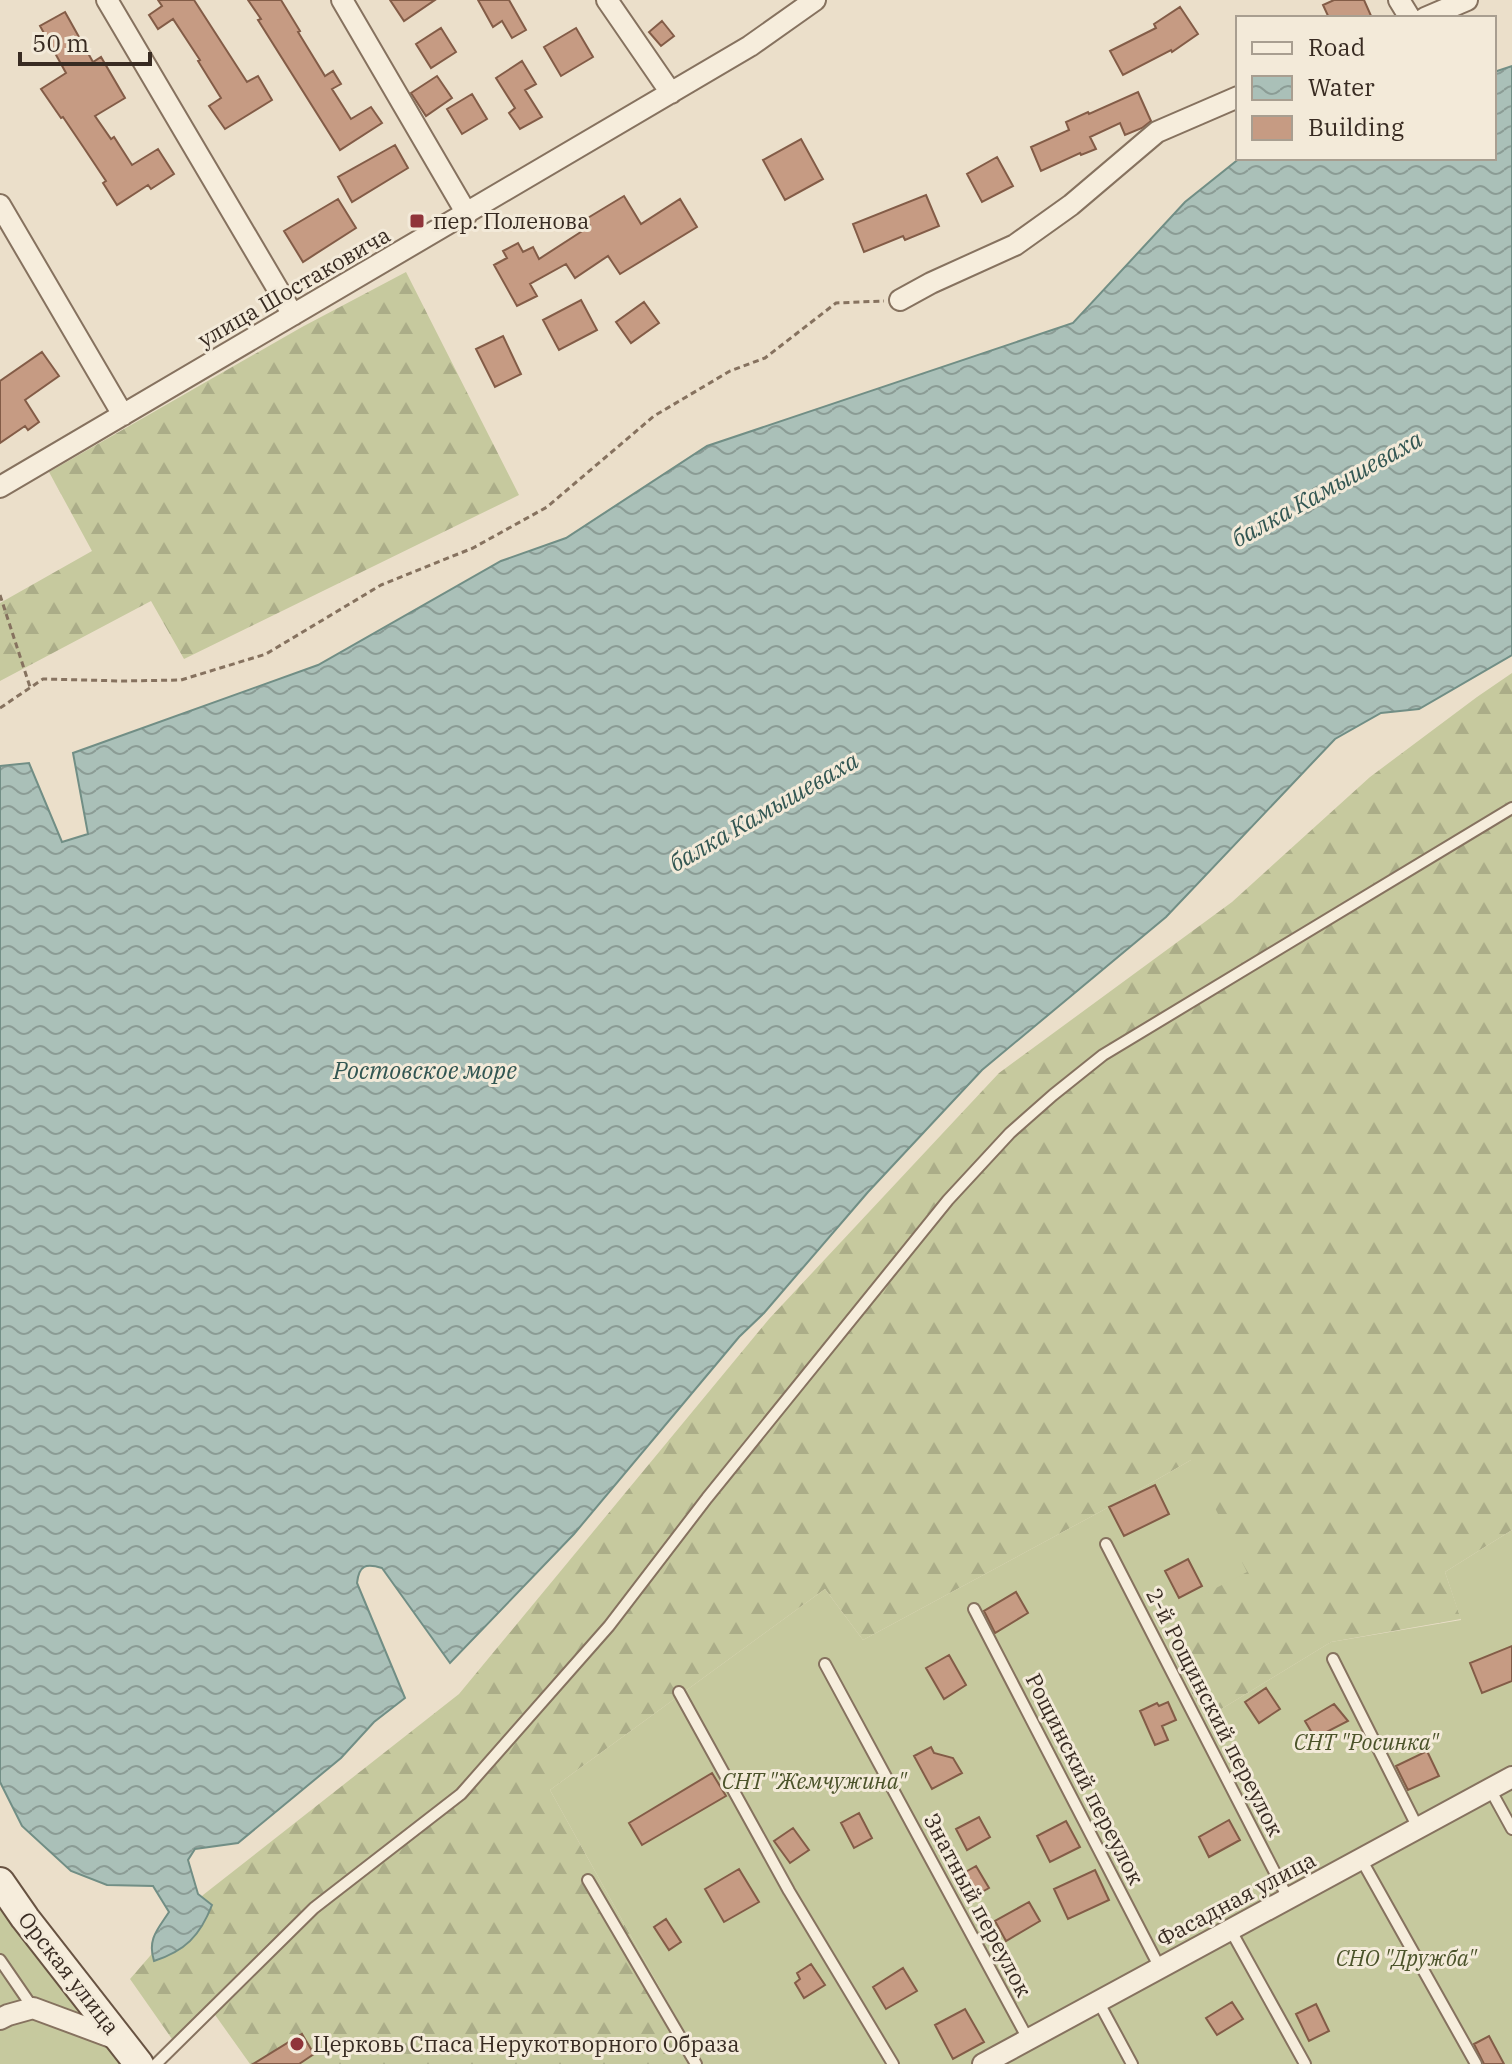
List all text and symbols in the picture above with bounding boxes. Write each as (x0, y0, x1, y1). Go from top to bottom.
scale bar (20, 16, 150, 66)
legend (1236, 16, 1496, 160)
text: 50 m (32, 27, 89, 59)
text: Road (1308, 31, 1365, 63)
text: Water (1308, 71, 1375, 103)
text: Building (1308, 111, 1404, 143)
place label: пер. Поленова (433, 206, 589, 235)
marker: пер. Поленова (408, 212, 426, 230)
street label: улица Шостаковича (192, 220, 395, 354)
water label: балка Камышеваха (1225, 422, 1428, 554)
water label: балка Камышеваха (663, 744, 864, 878)
water label: Ростовское море (332, 1054, 517, 1086)
street label: 2-й Рощинский переулок (1140, 1583, 1291, 1841)
street label: Рощинский переулок (1020, 1668, 1151, 1890)
park label: СНТ "Росинка" (1294, 1727, 1440, 1756)
park label: СНТ "Жемчужина" (722, 1766, 908, 1795)
street label: Знатный переулок (918, 1808, 1039, 2002)
street label: Фасадная улица (1151, 1844, 1321, 1953)
street label: Орская улица (12, 1905, 127, 2040)
park label: СНО "Дружба" (1336, 1943, 1478, 1972)
place label: Церковь Спаса Нерукотворного Образа (313, 2029, 739, 2058)
marker: Церковь Спаса Нерукотворного Образа (288, 2035, 306, 2053)

